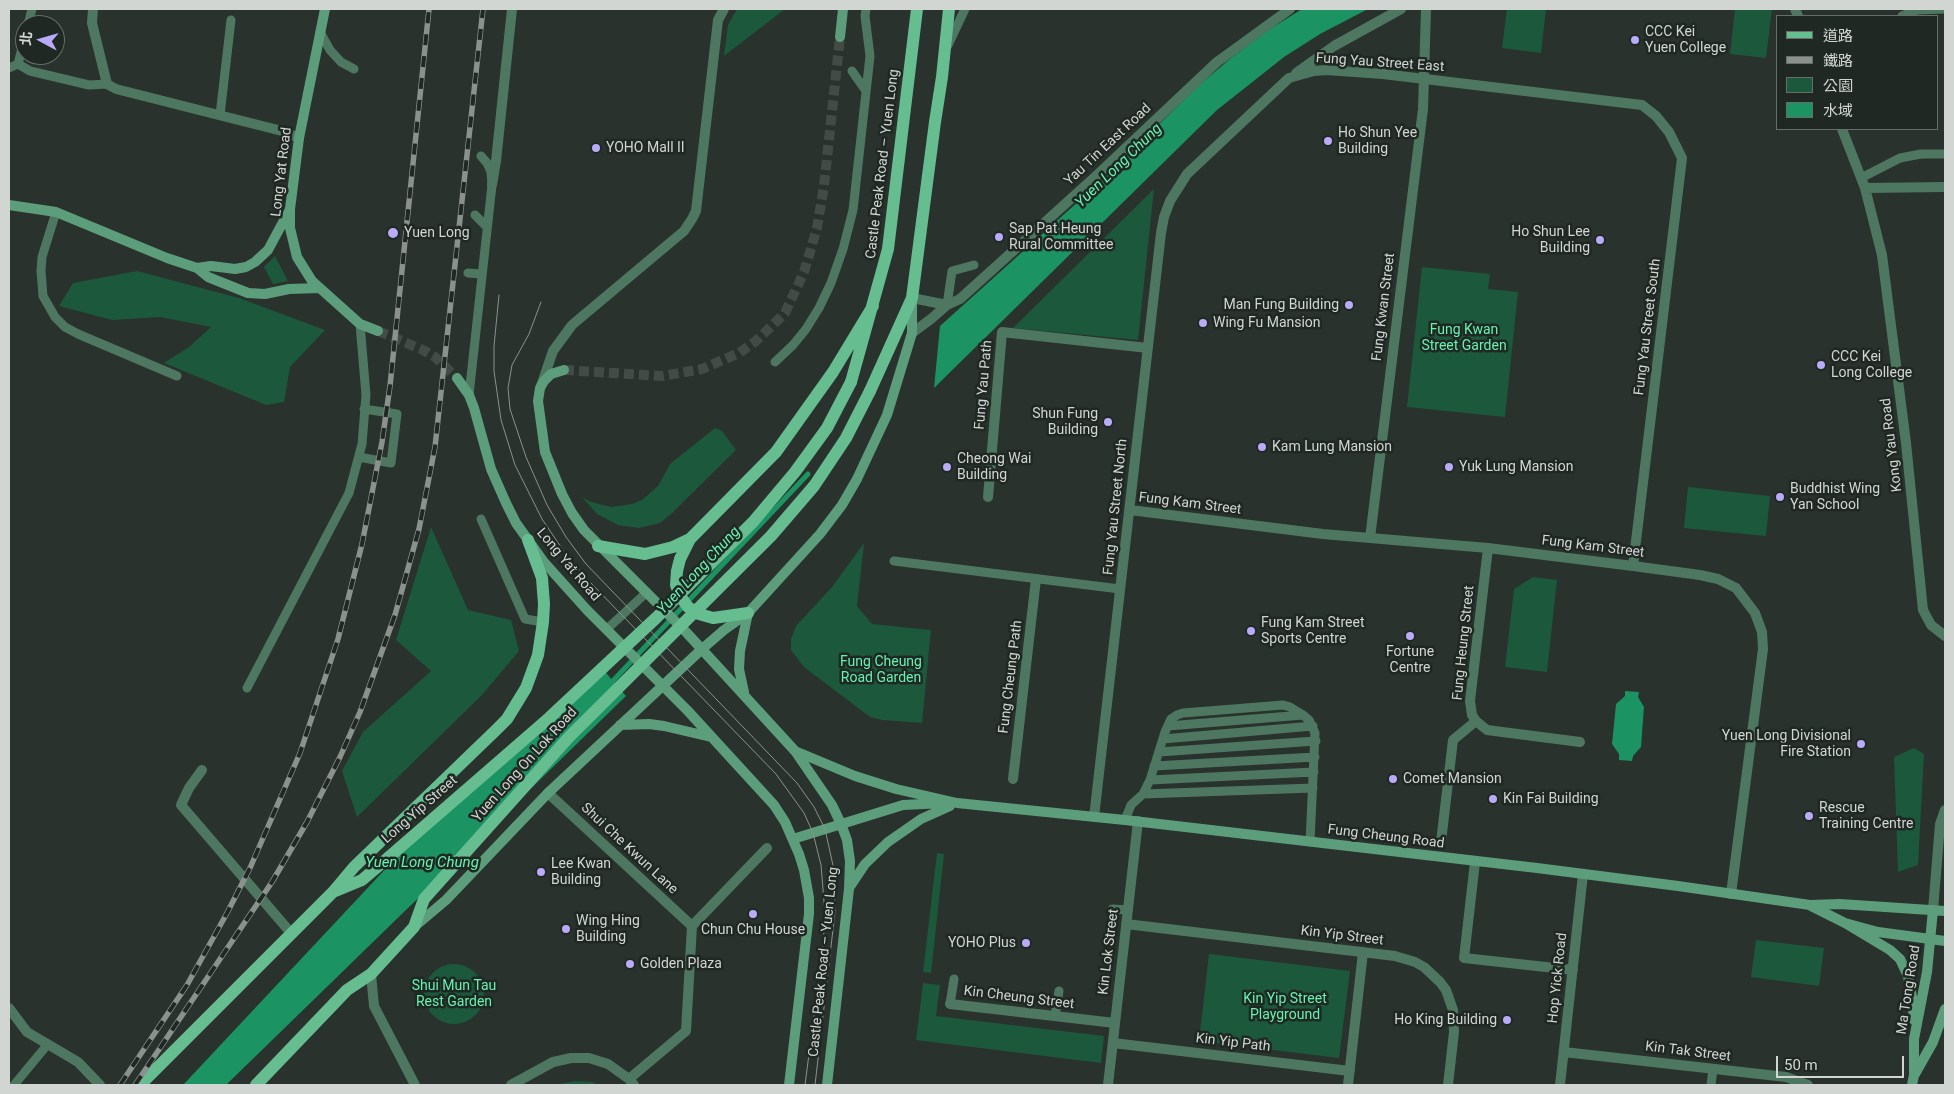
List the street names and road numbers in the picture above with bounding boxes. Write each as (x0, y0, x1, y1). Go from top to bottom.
street label: Fung Yau Street East (1315, 50, 1445, 76)
street label: Castle Peak Road – Yuen Long (863, 68, 903, 260)
street label: Yau Tin East Road (1061, 100, 1155, 190)
street label: Long Yat Road (268, 126, 296, 218)
street label: Fung Kwan Street (1369, 252, 1399, 362)
street label: Fung Yau Street South (1631, 258, 1665, 396)
street label: Fung Yau Path (972, 340, 996, 430)
street label: Kong Yau Road (1878, 397, 1906, 493)
street label: Fung Yau Street North (1100, 438, 1132, 576)
street label: Fung Kam Street (1138, 489, 1242, 519)
street label: Long Yat Road (533, 525, 603, 605)
street label: Fung Kam Street (1541, 532, 1645, 562)
street label: Fung Heung Street (1450, 585, 1478, 701)
street label: Fung Cheung Path (996, 619, 1026, 735)
street label: Yuen Long On Lok Road (469, 704, 581, 826)
street label: Long Yip Street (379, 773, 461, 847)
street label: Shui Che Kwun Lane (577, 800, 681, 898)
street label: Fung Cheung Road (1327, 822, 1445, 852)
street label: Castle Peak Road – Yuen Long (806, 866, 842, 1058)
street label: Kin Lok Street (1095, 908, 1123, 996)
street label: Kin Yip Street (1300, 923, 1384, 949)
street label: Hop Yick Road (1545, 932, 1571, 1024)
street label: Ma Tong Road (1894, 944, 1924, 1036)
street label: Kin Cheung Street (963, 983, 1075, 1013)
street label: Kin Yip Path (1195, 1030, 1271, 1056)
street label: Kin Tak Street (1644, 1038, 1732, 1066)

